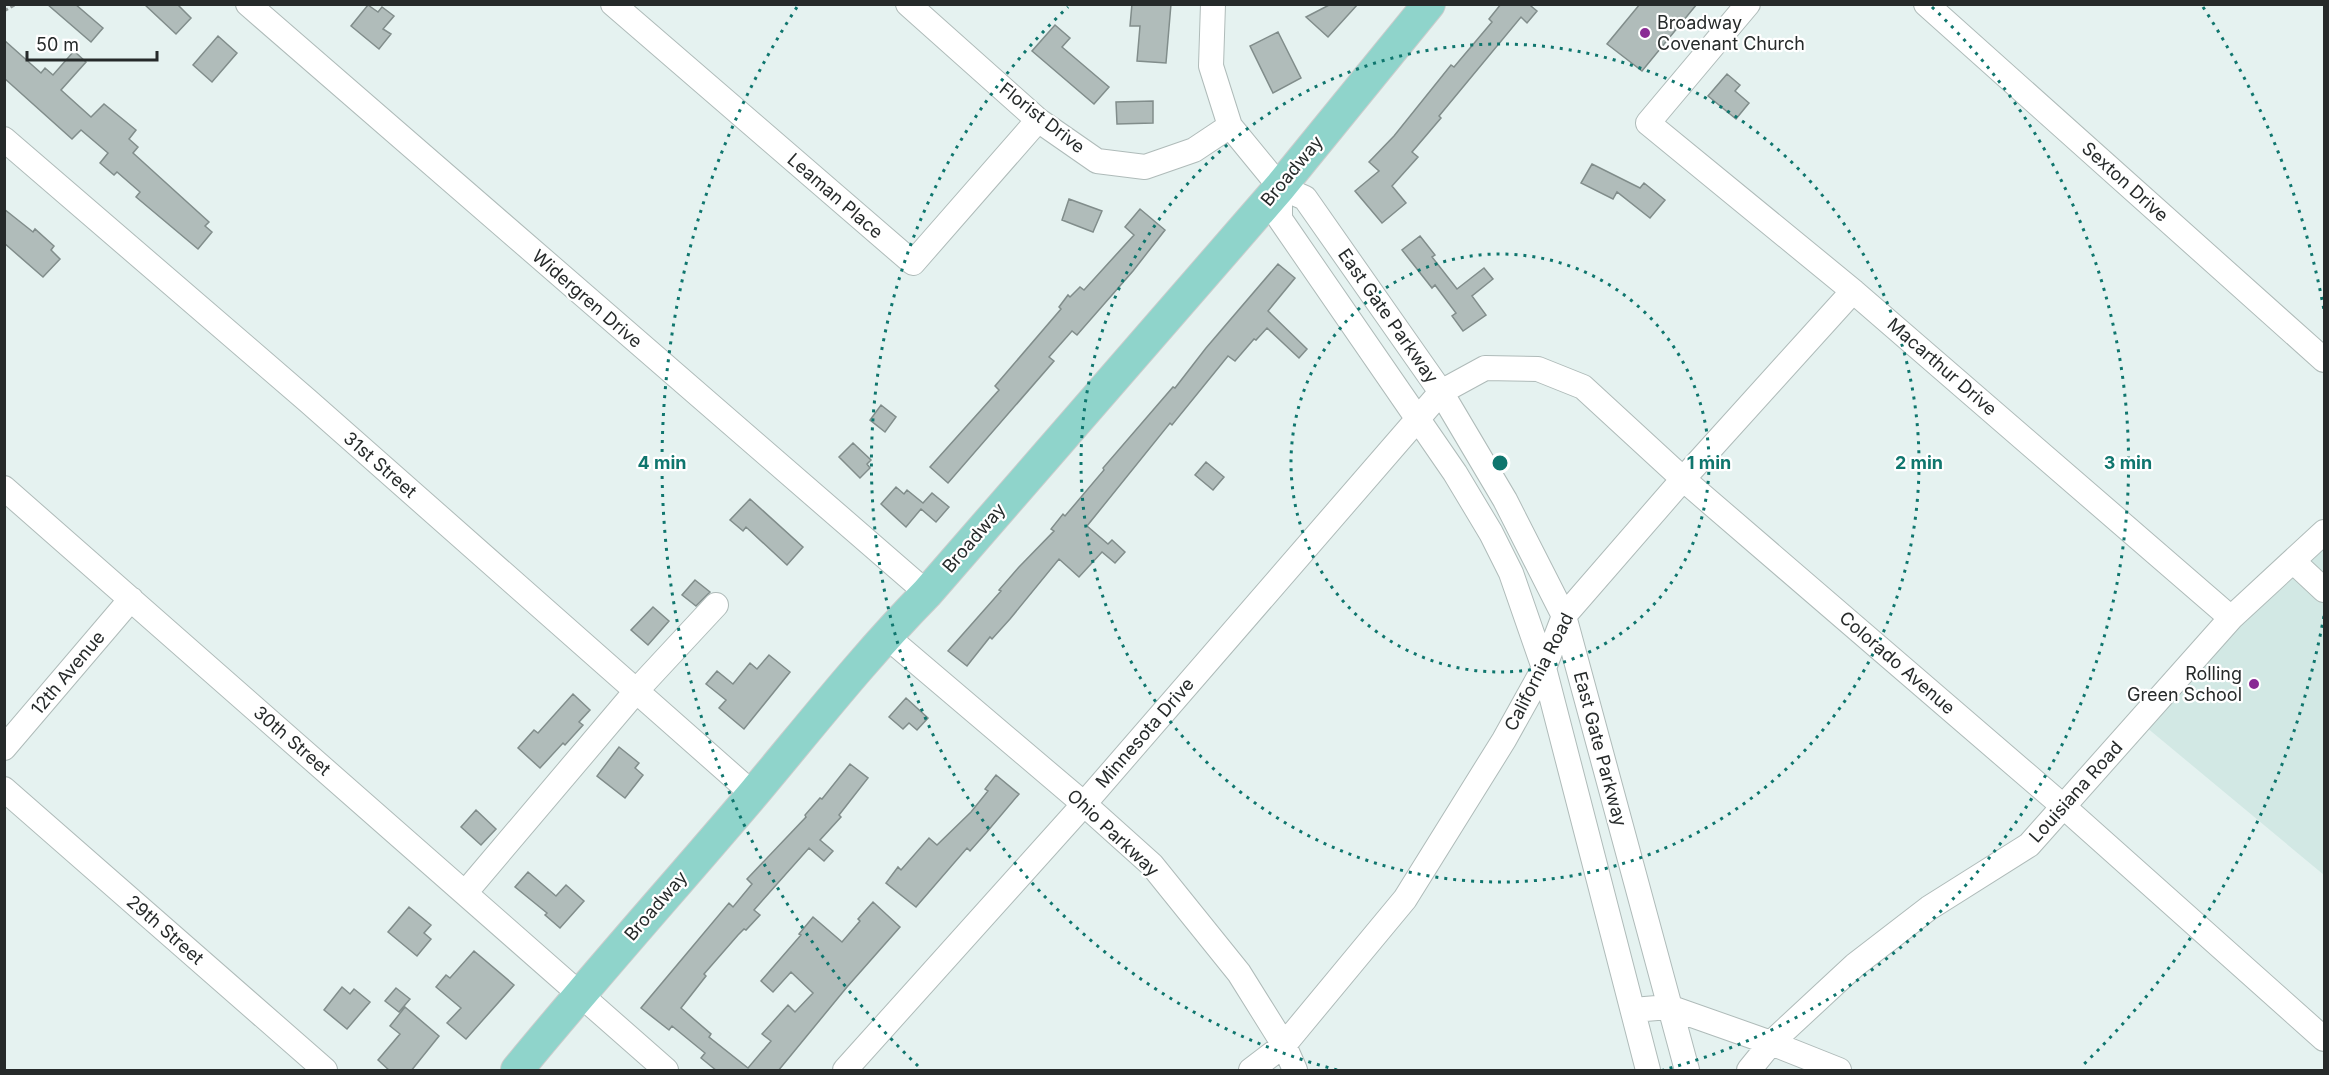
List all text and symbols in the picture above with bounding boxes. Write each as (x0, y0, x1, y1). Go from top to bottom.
place label: Broadway Covenant Church (1657, 12, 1805, 54)
scale bar (27, 24, 158, 62)
marker: Broadway Covenant Church (1638, 26, 1652, 40)
text: 50 m (36, 34, 79, 55)
street label: Florist Drive (996, 78, 1089, 157)
street label: Broadway (1256, 131, 1327, 210)
street label: Sexton Drive (2078, 137, 2173, 226)
street label: Leaman Place (783, 149, 887, 243)
street label: East Gate Parkway (1334, 244, 1443, 387)
street label: Widergren Drive (528, 245, 646, 352)
street label: Macarthur Drive (1883, 314, 2001, 420)
street label: 31st Street (340, 427, 421, 502)
text: 4 min (638, 452, 686, 473)
text: 1 min (1687, 452, 1731, 473)
text: 2 min (1895, 452, 1943, 473)
text: 3 min (2104, 452, 2152, 473)
centre of rings (1490, 453, 1510, 473)
street label: Broadway (938, 499, 1009, 577)
street label: Colorado Avenue (1835, 607, 1959, 718)
street label: California Road (1500, 609, 1577, 734)
street label: 12th Avenue (26, 626, 109, 719)
place label: Rolling Green School (2127, 663, 2242, 705)
street label: East Gate Parkway (1570, 669, 1631, 829)
street label: Minnesota Drive (1091, 674, 1198, 792)
marker: Rolling Green School (2247, 677, 2261, 691)
street label: 30th Street (250, 701, 335, 780)
street label: Louisiana Road (2025, 737, 2127, 847)
street label: Ohio Parkway (1063, 785, 1164, 881)
street label: Broadway (620, 867, 691, 945)
street label: 29th Street (123, 891, 208, 969)

